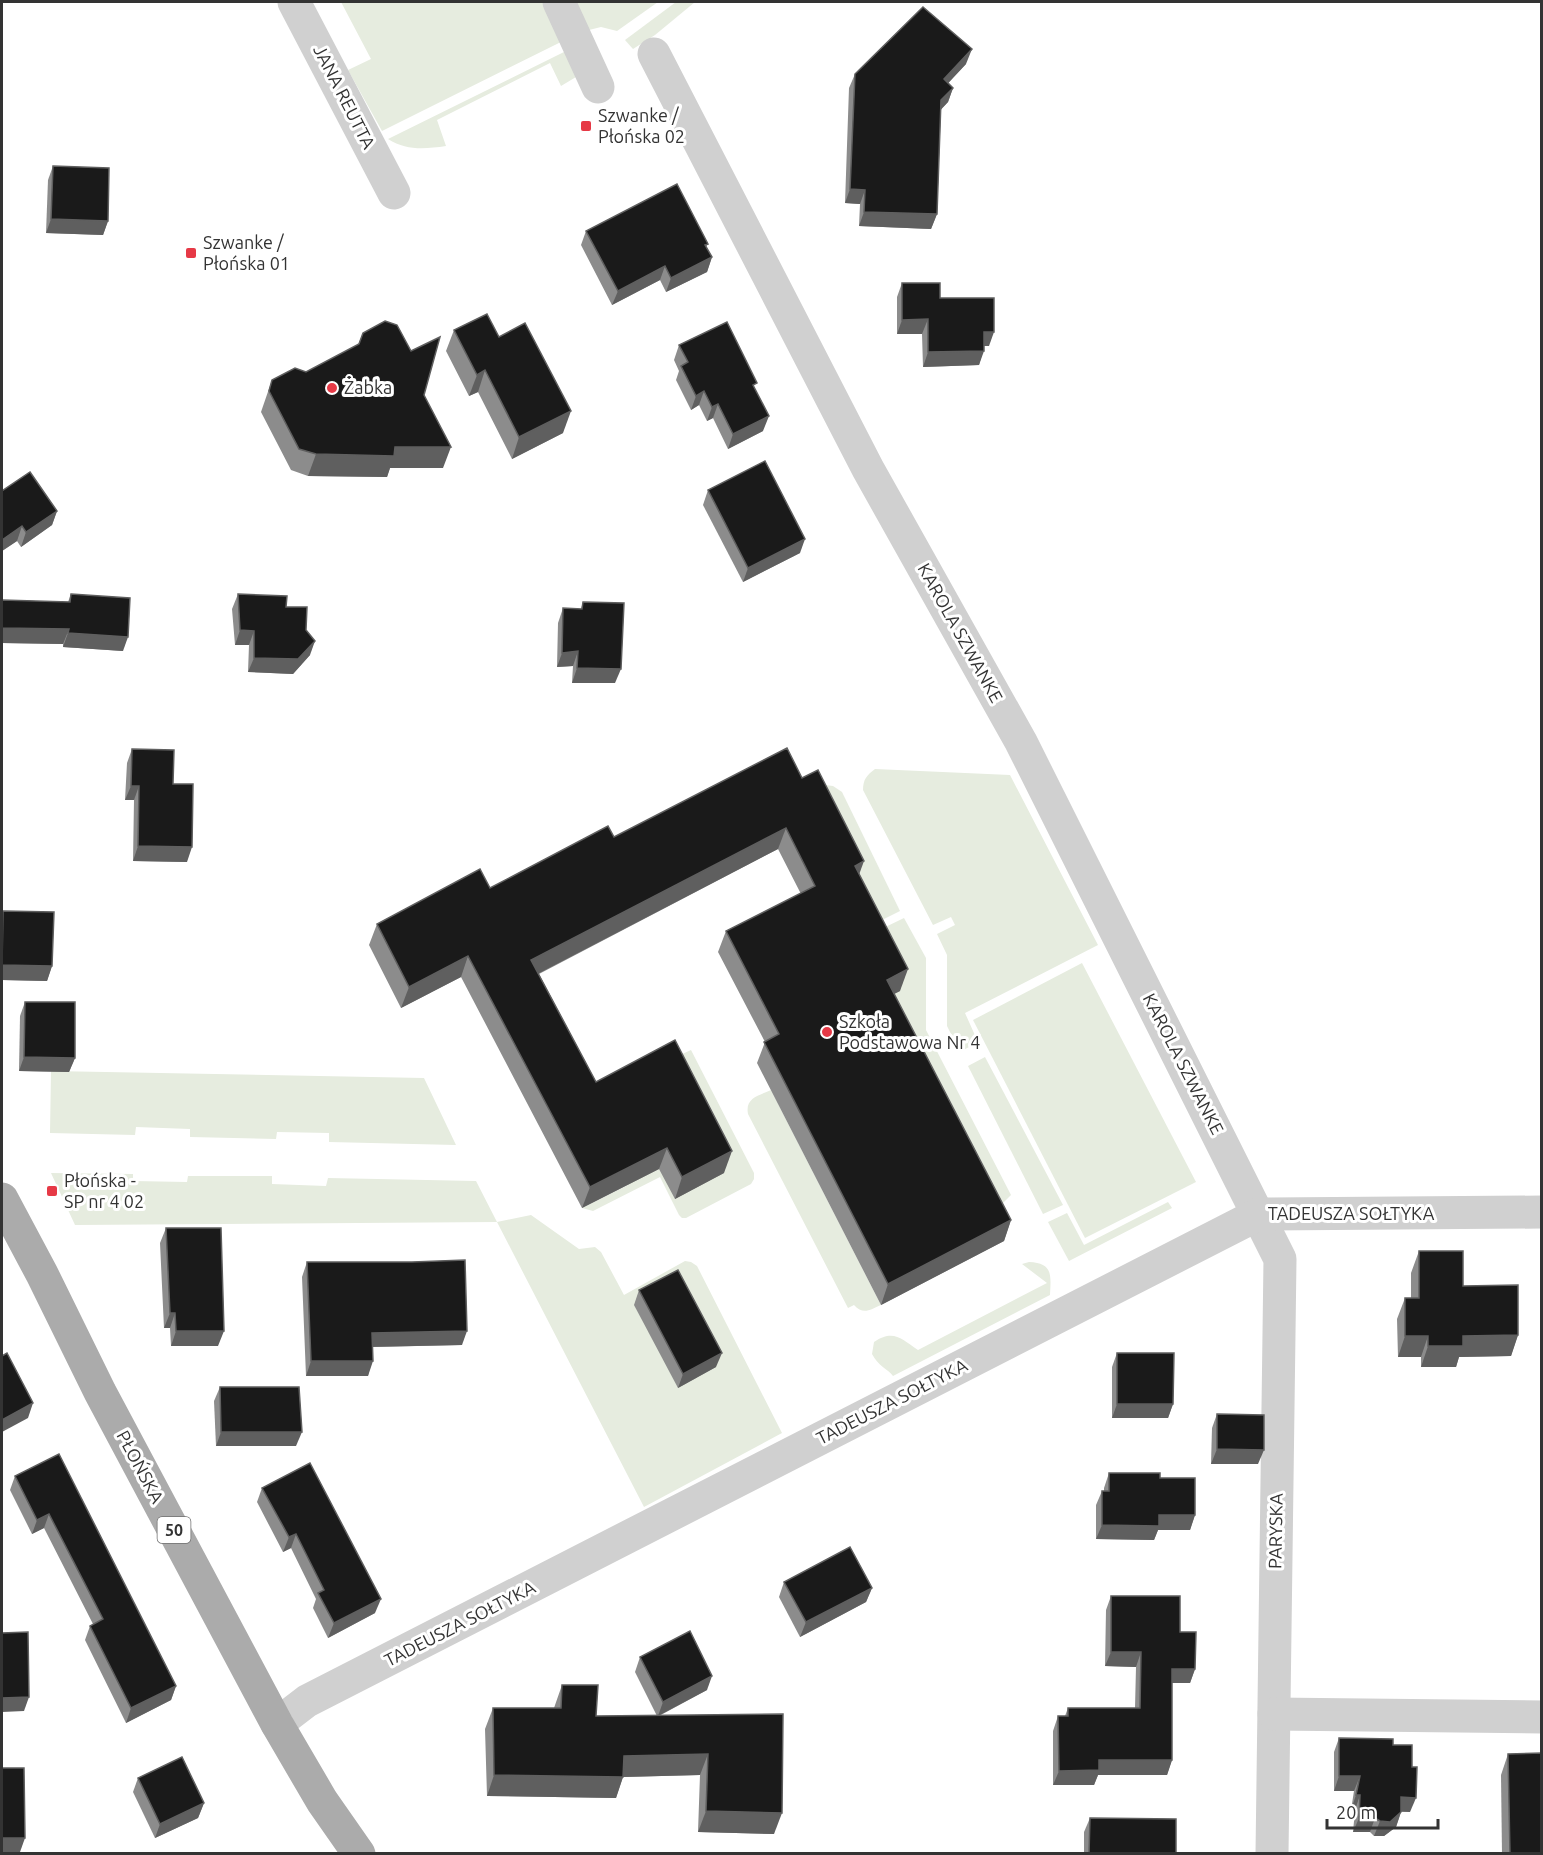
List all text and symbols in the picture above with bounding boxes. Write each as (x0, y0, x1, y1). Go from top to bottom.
street label: JANA REUTTA (310, 41, 380, 152)
place label: Szwanke / Płońska 02 (598, 105, 685, 146)
marker: Szwanke / Płońska 02 (579, 119, 593, 133)
place label: Szwanke / Płońska 01 (203, 232, 290, 273)
marker: Szwanke / Płońska 01 (184, 246, 198, 260)
place label: Żabka (344, 377, 392, 397)
marker: Żabka (325, 381, 339, 395)
street label: KAROLA SZWANKE (914, 560, 1007, 705)
street label: KAROLA SZWANKE (1140, 990, 1228, 1137)
place label: Szkoła Podstawowa Nr 4 (839, 1011, 980, 1052)
marker: Szkoła Podstawowa Nr 4 (820, 1025, 834, 1039)
place label: Płońska - SP nr 4 02 (64, 1170, 144, 1211)
marker: Płońska - SP nr 4 02 (45, 1184, 59, 1198)
street label: TADEUSZA SOŁTYKA (1268, 1203, 1435, 1223)
street label: TADEUSZA SOŁTYKA (813, 1354, 971, 1448)
street label: PŁOŃSKA (113, 1426, 169, 1506)
street label: PARYSKA (1264, 1493, 1286, 1569)
road number: 50 (158, 1517, 190, 1543)
street label: TADEUSZA SOŁTYKA (381, 1576, 539, 1670)
scale bar (1327, 1792, 1438, 1830)
text: 20 m (1336, 1802, 1376, 1822)

